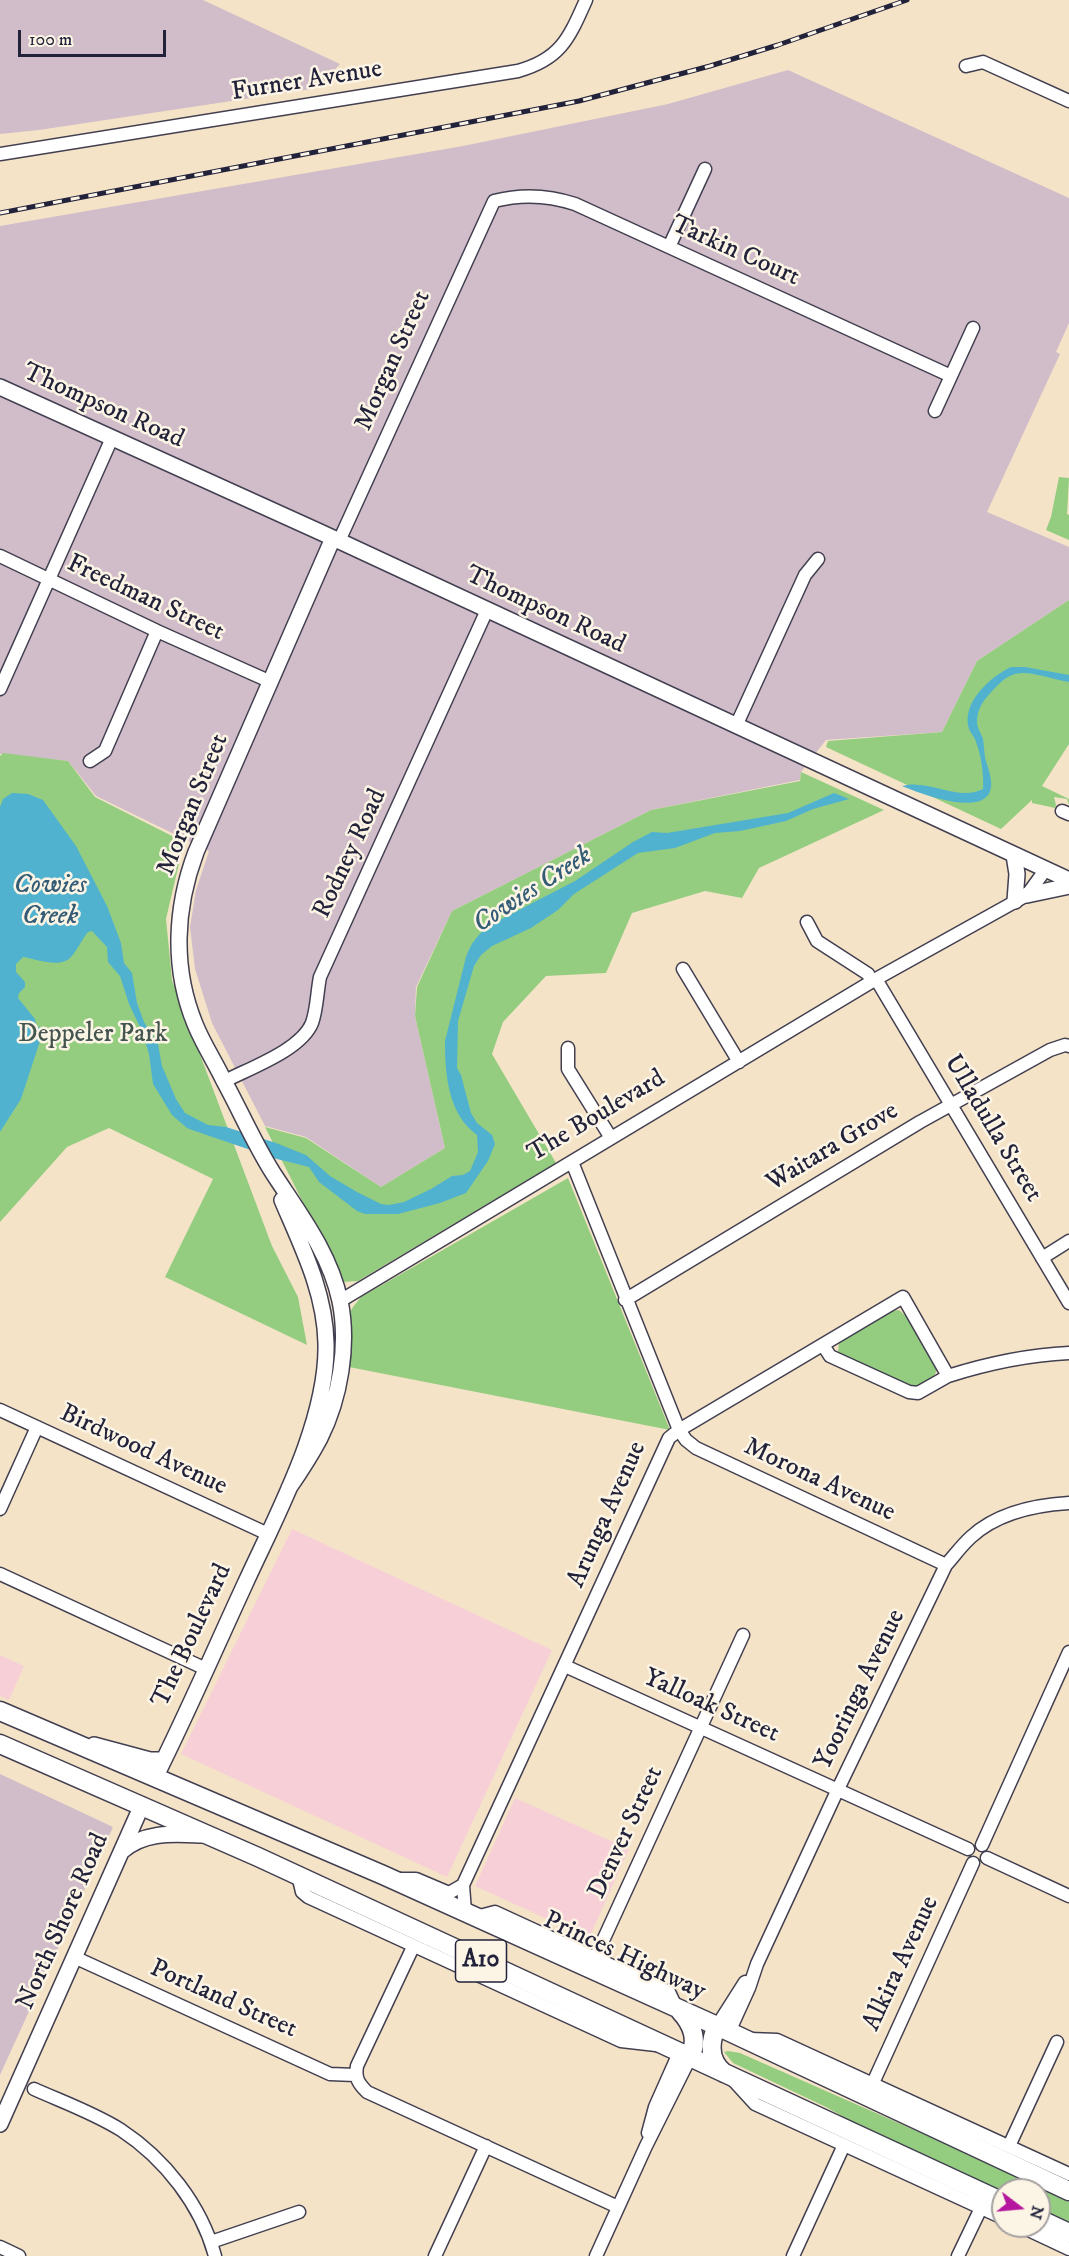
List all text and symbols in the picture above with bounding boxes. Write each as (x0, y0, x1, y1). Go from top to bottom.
scale bar (21, 18, 170, 56)
text: 100 m (29, 29, 72, 51)
street label: Furner Avenue (230, 55, 384, 109)
street label: Tarkin Court (666, 210, 804, 294)
street label: Morgan Street (349, 286, 439, 436)
street label: Thompson Road (18, 358, 188, 456)
street label: Freedman Street (61, 549, 229, 649)
street label: Thompson Road (460, 560, 630, 662)
street label: Morgan Street (151, 730, 237, 880)
street label: Rodney Road (308, 785, 394, 923)
water label: Cowies Creek (468, 841, 598, 941)
water label: Cowies Creek (14, 870, 86, 933)
park label: Deppeler Park (18, 1020, 168, 1052)
street label: Ulladulla Street (936, 1050, 1048, 1208)
street label: The Boulevard (523, 1064, 671, 1170)
street label: Waitara Grove (761, 1096, 905, 1200)
street label: Birdwood Avenue (54, 1399, 232, 1503)
street label: Morona Avenue (738, 1432, 900, 1530)
street label: Arunga Avenue (562, 1437, 654, 1593)
street label: The Boulevard (146, 1559, 240, 1713)
street label: Yooringa Avenue (809, 1605, 913, 1775)
street label: Yalloak Street (638, 1663, 784, 1751)
street label: Denver Street (583, 1762, 671, 1904)
street label: North Shore Road (11, 1829, 117, 2015)
street label: Alkira Avenue (857, 1892, 947, 2036)
street label: Princes Highway (538, 1906, 710, 2008)
road number: A10 (456, 1940, 506, 1982)
street label: Portland Street (145, 1954, 301, 2046)
north arrow (991, 2178, 1051, 2238)
text: N (1025, 2203, 1048, 2221)

